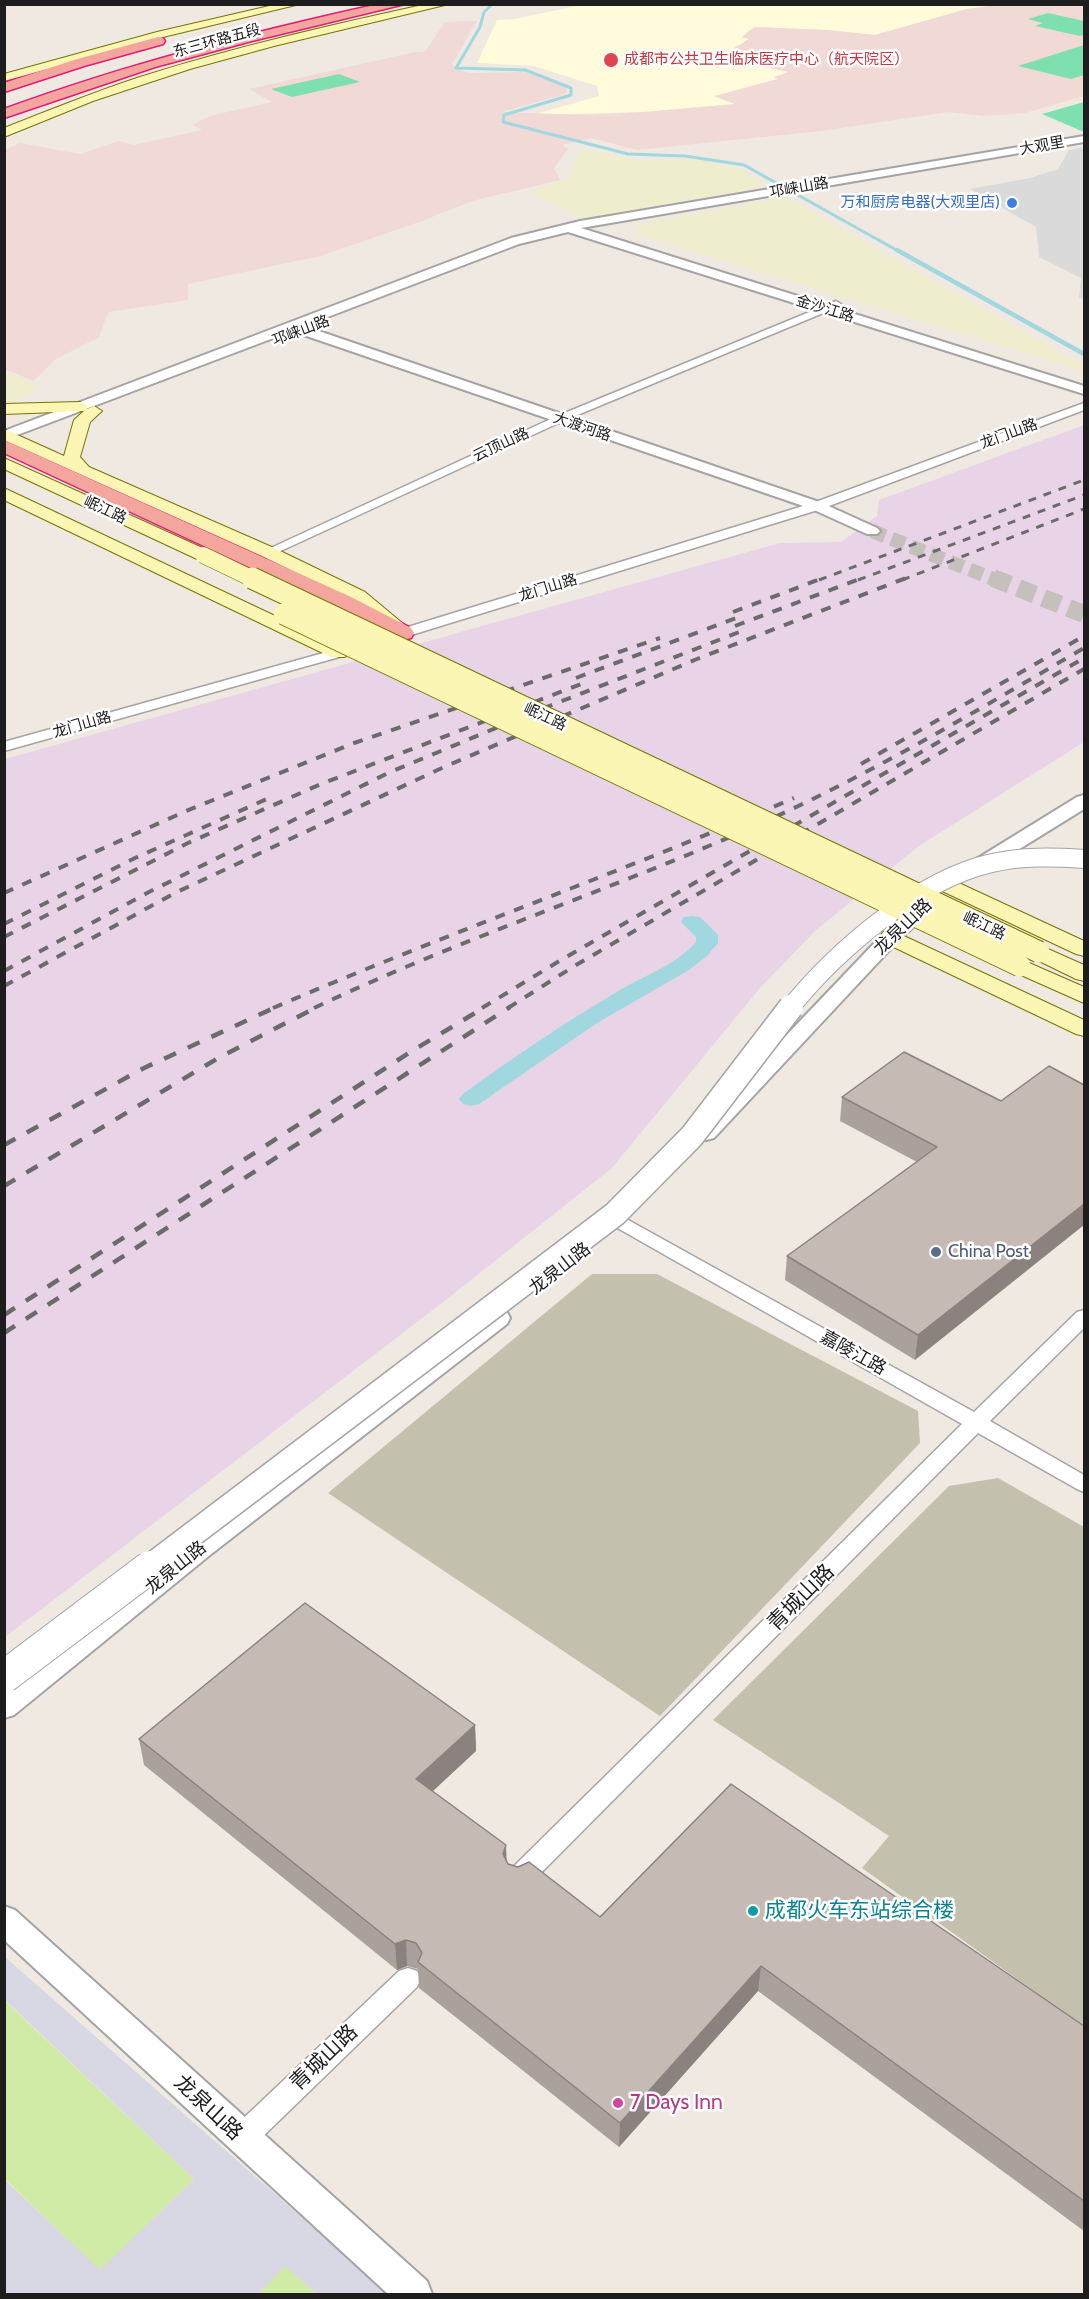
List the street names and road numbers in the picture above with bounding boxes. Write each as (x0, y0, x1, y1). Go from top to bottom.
street label: 东三环路五段 (171, 21, 263, 61)
street label: 大观里 (1018, 133, 1066, 159)
street label: 邛崃山路 (768, 174, 830, 202)
street label: 金沙江路 (794, 292, 856, 326)
street label: 邛崃山路 (270, 312, 332, 350)
street label: 大渡河路 (551, 409, 613, 445)
street label: 龙门山路 (978, 415, 1040, 453)
street label: 云顶山路 (470, 424, 532, 466)
street label: 岷江路 (81, 492, 129, 528)
street label: 龙门山路 (517, 571, 579, 605)
street label: 岷江路 (521, 699, 569, 735)
street label: 龙门山路 (51, 708, 113, 742)
street label: 龙泉山路 (870, 894, 936, 960)
street label: 岷江路 (960, 908, 1008, 944)
street label: 龙泉山路 (525, 1238, 595, 1300)
street label: 嘉陵江路 (816, 1326, 890, 1380)
street label: 龙泉山路 (141, 1537, 211, 1599)
street label: 青城山路 (762, 1559, 840, 1637)
street label: 青城山路 (285, 2020, 363, 2096)
street label: 龙泉山路 (169, 2070, 247, 2146)

